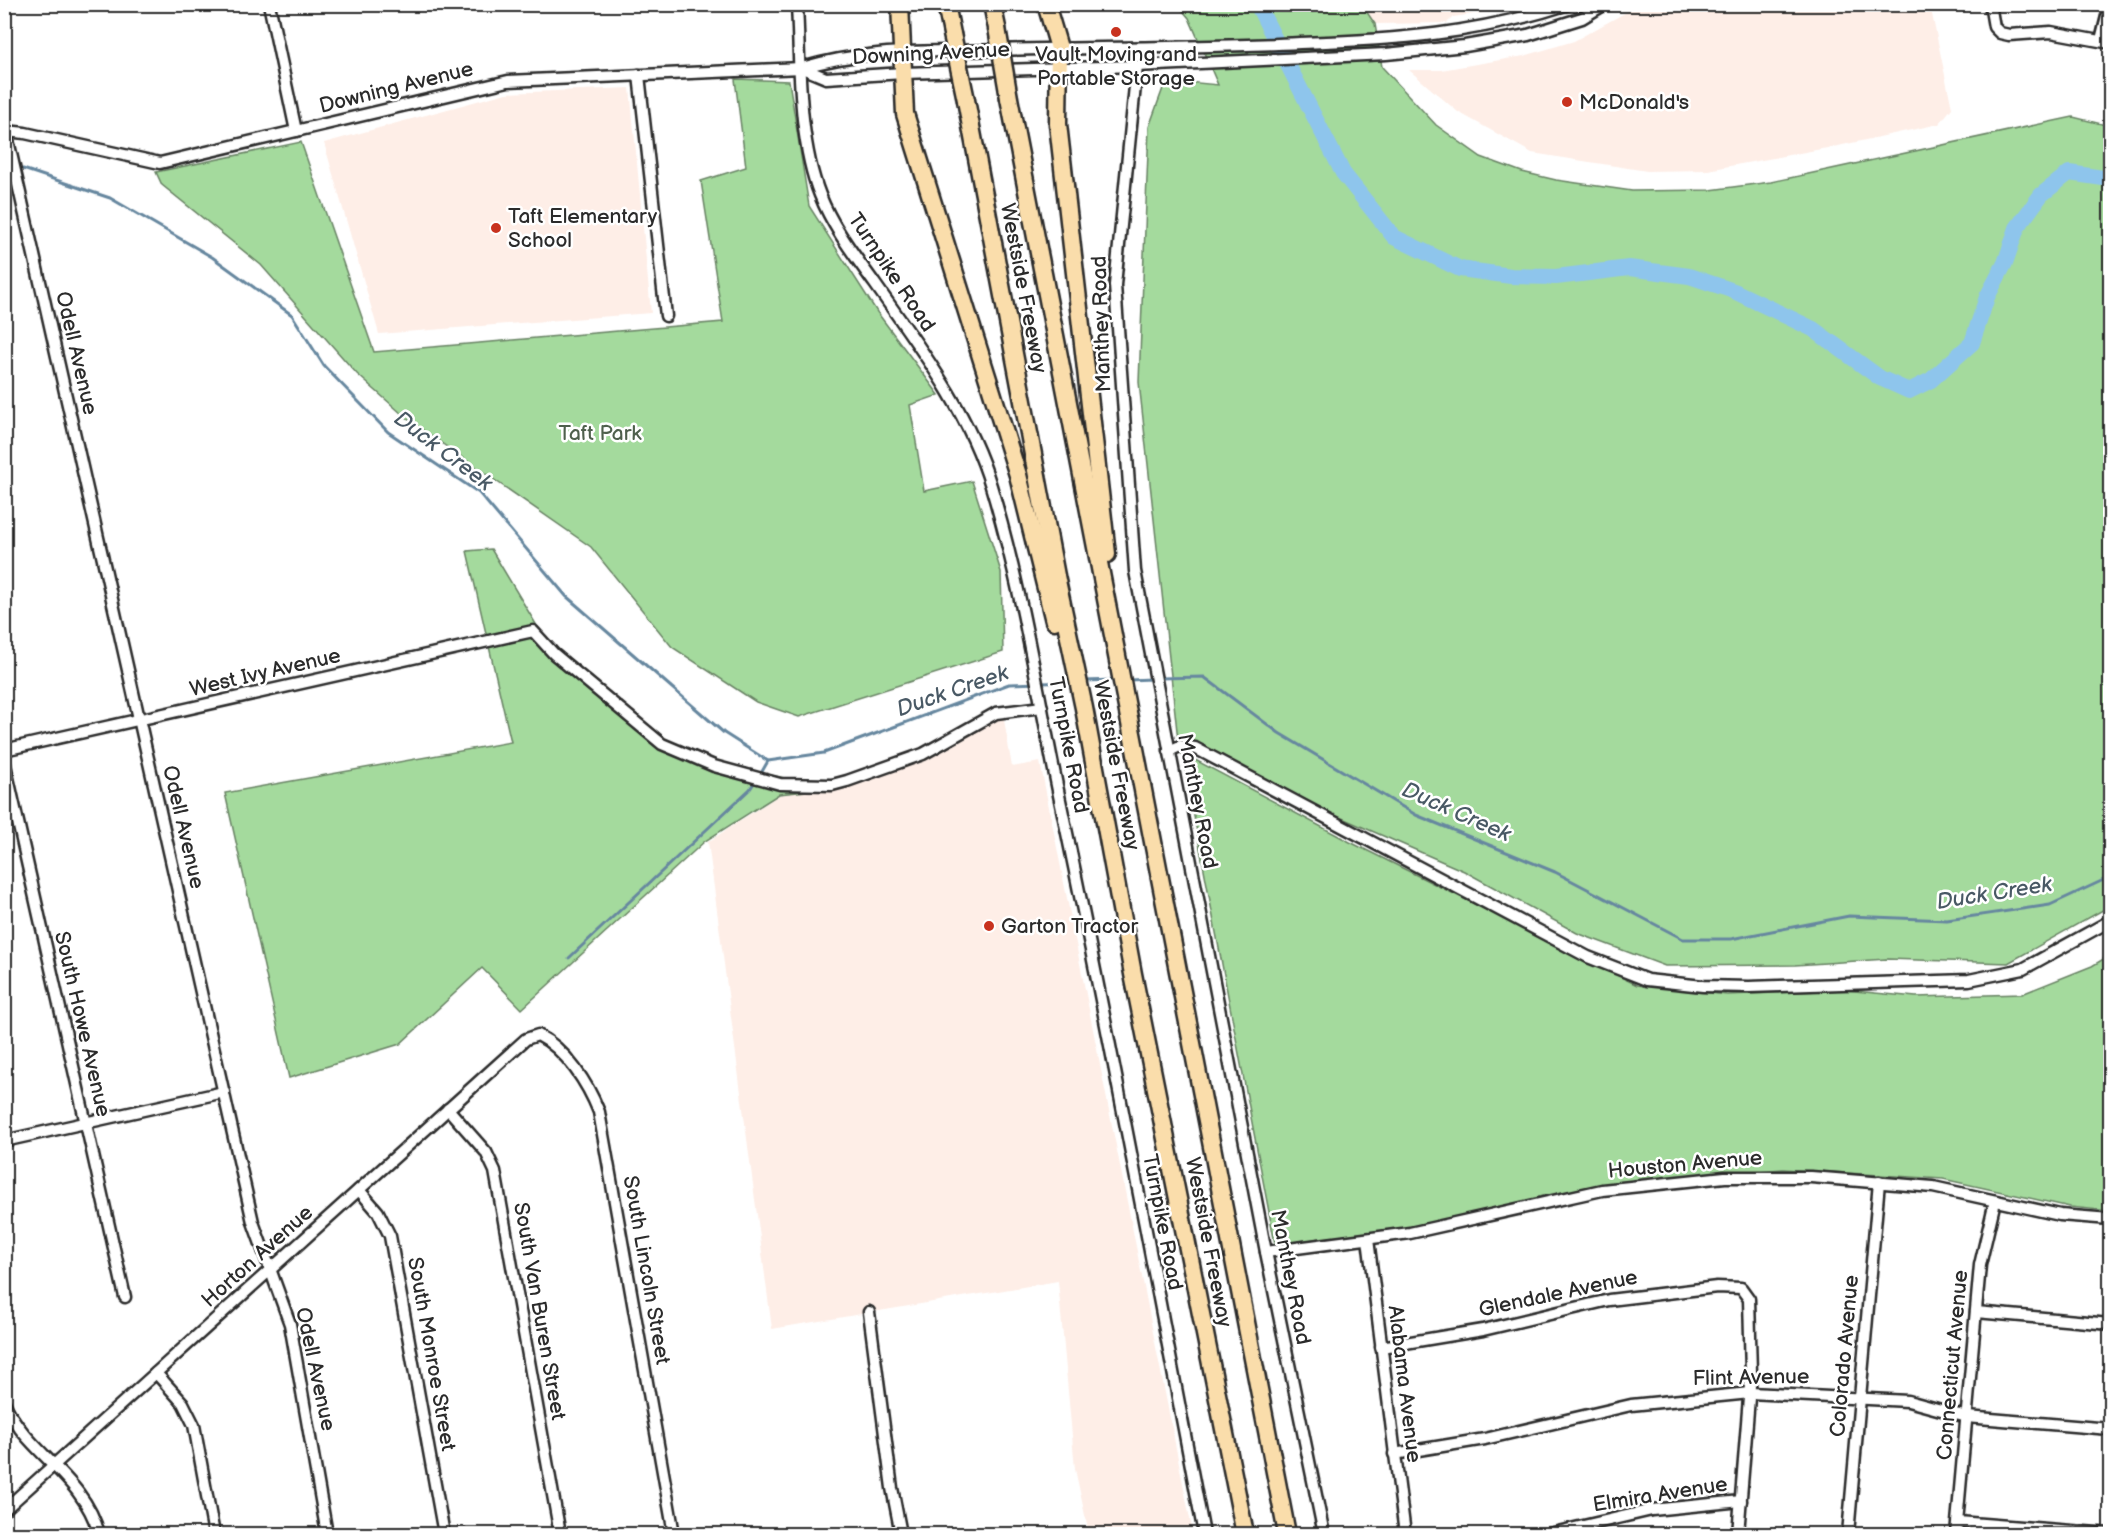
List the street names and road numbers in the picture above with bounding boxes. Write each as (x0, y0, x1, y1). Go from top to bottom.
street label: Downing Avenue (852, 37, 1010, 70)
street label: Downing Avenue (317, 56, 476, 119)
street label: Westside Freeway (995, 201, 1052, 376)
street label: Turnpike Road (843, 208, 941, 337)
street label: Manthey Road (1087, 255, 1116, 393)
street label: Odell Avenue (50, 289, 103, 417)
street label: West Ivy Avenue (187, 643, 343, 702)
street label: Turnpike Road (1043, 675, 1094, 815)
street label: Westside Freeway (1088, 678, 1145, 853)
street label: Manthey Road (1172, 732, 1223, 871)
street label: Odell Avenue (157, 763, 210, 891)
street label: South Howe Avenue (49, 929, 116, 1119)
street label: Houston Avenue (1607, 1145, 1763, 1184)
street label: Turnpike Road (1137, 1152, 1188, 1292)
street label: Westside Freeway (1180, 1155, 1237, 1330)
street label: South Lincoln Street (618, 1174, 676, 1367)
street label: Horton Avenue (197, 1200, 318, 1313)
street label: South Van Buren Street (508, 1200, 571, 1422)
street label: Manthey Road (1265, 1208, 1316, 1347)
street label: South Monroe Street (402, 1255, 461, 1453)
street label: Glendale Avenue (1476, 1264, 1640, 1323)
street label: Connecticut Avenue (1932, 1269, 1973, 1461)
street label: Colorado Avenue (1825, 1274, 1864, 1438)
street label: Alabama Avenue (1382, 1304, 1427, 1464)
street label: Odell Avenue (290, 1305, 341, 1433)
street label: Flint Avenue (1693, 1364, 1809, 1391)
street label: Elmira Avenue (1591, 1472, 1729, 1517)

